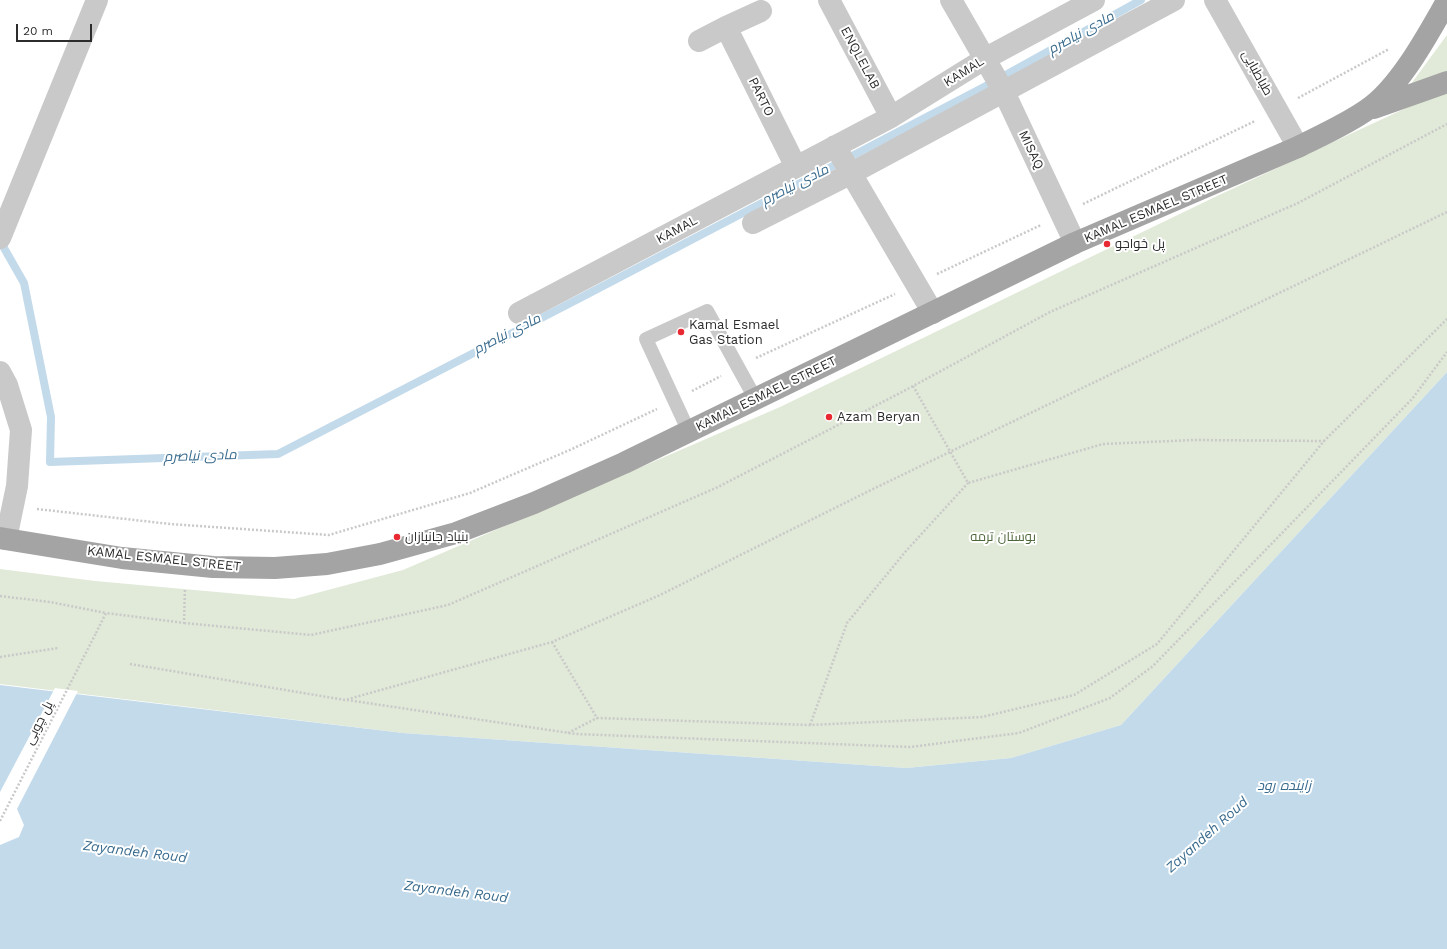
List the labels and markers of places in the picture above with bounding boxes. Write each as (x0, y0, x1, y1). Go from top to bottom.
place label: پل خواجو (1115, 236, 1165, 252)
marker: پل خواجو (1102, 239, 1112, 249)
place label: Kamal Esmael Gas Station (689, 317, 779, 348)
marker: Kamal Esmael Gas Station (676, 327, 686, 337)
place label: Azam Beryan (837, 409, 920, 425)
marker: Azam Beryan (824, 412, 834, 422)
place label: بنیاد جانبازان (405, 529, 468, 545)
marker: بنیاد جانبازان (392, 532, 402, 542)

